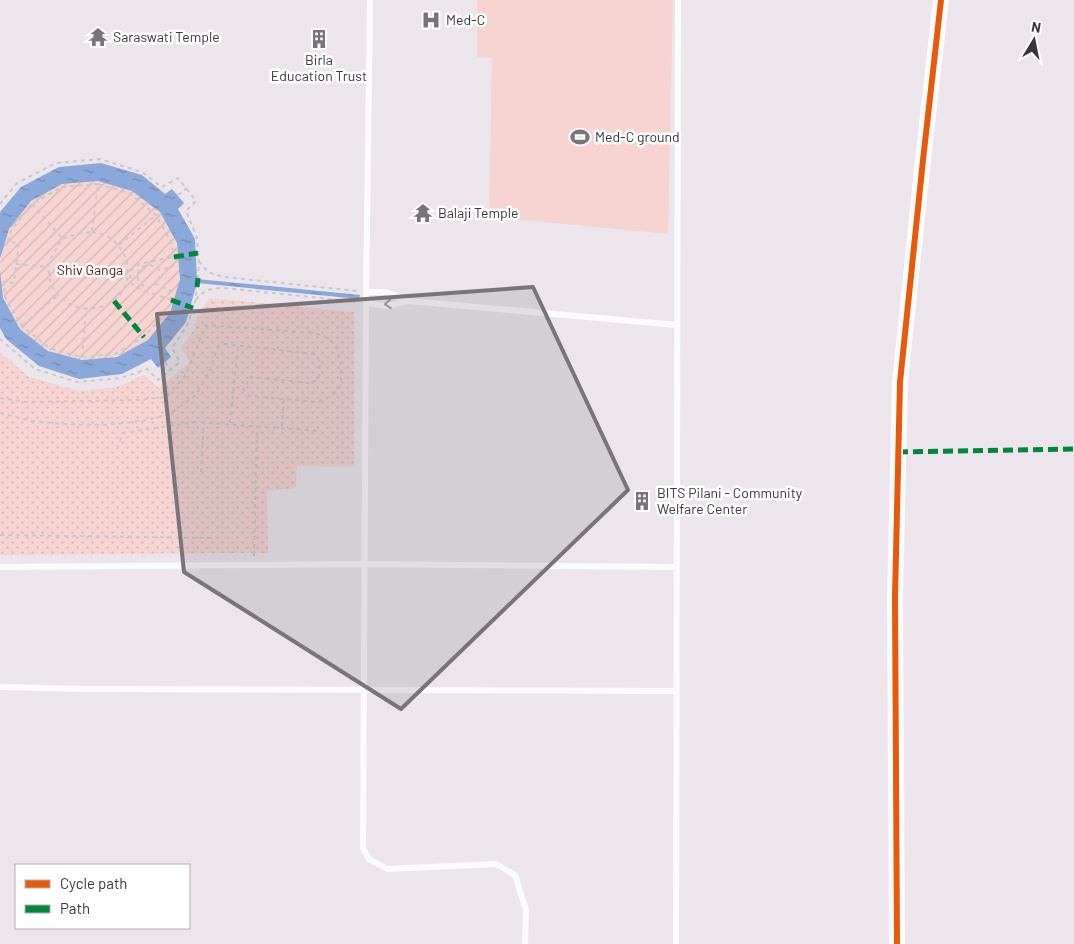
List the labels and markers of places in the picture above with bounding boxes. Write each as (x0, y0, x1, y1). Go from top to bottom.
hospital icon: Med-C (420, 9, 442, 31)
place label: Med-C (446, 11, 485, 28)
temple icon: Saraswati Temple (87, 26, 109, 48)
place label: Saraswati Temple (113, 28, 220, 45)
building icon: Birla Education Trust (308, 28, 330, 50)
place label: Birla Education Trust (271, 51, 367, 84)
sports icon: Med-C ground (569, 126, 591, 148)
place label: Med-C ground (595, 128, 680, 145)
temple icon: Balaji Temple (412, 202, 434, 224)
place label: Balaji Temple (438, 204, 518, 221)
place label: BITS Pilani - Community Welfare Center (657, 484, 803, 517)
building icon: BITS Pilani - Community Welfare Center (631, 490, 653, 512)

